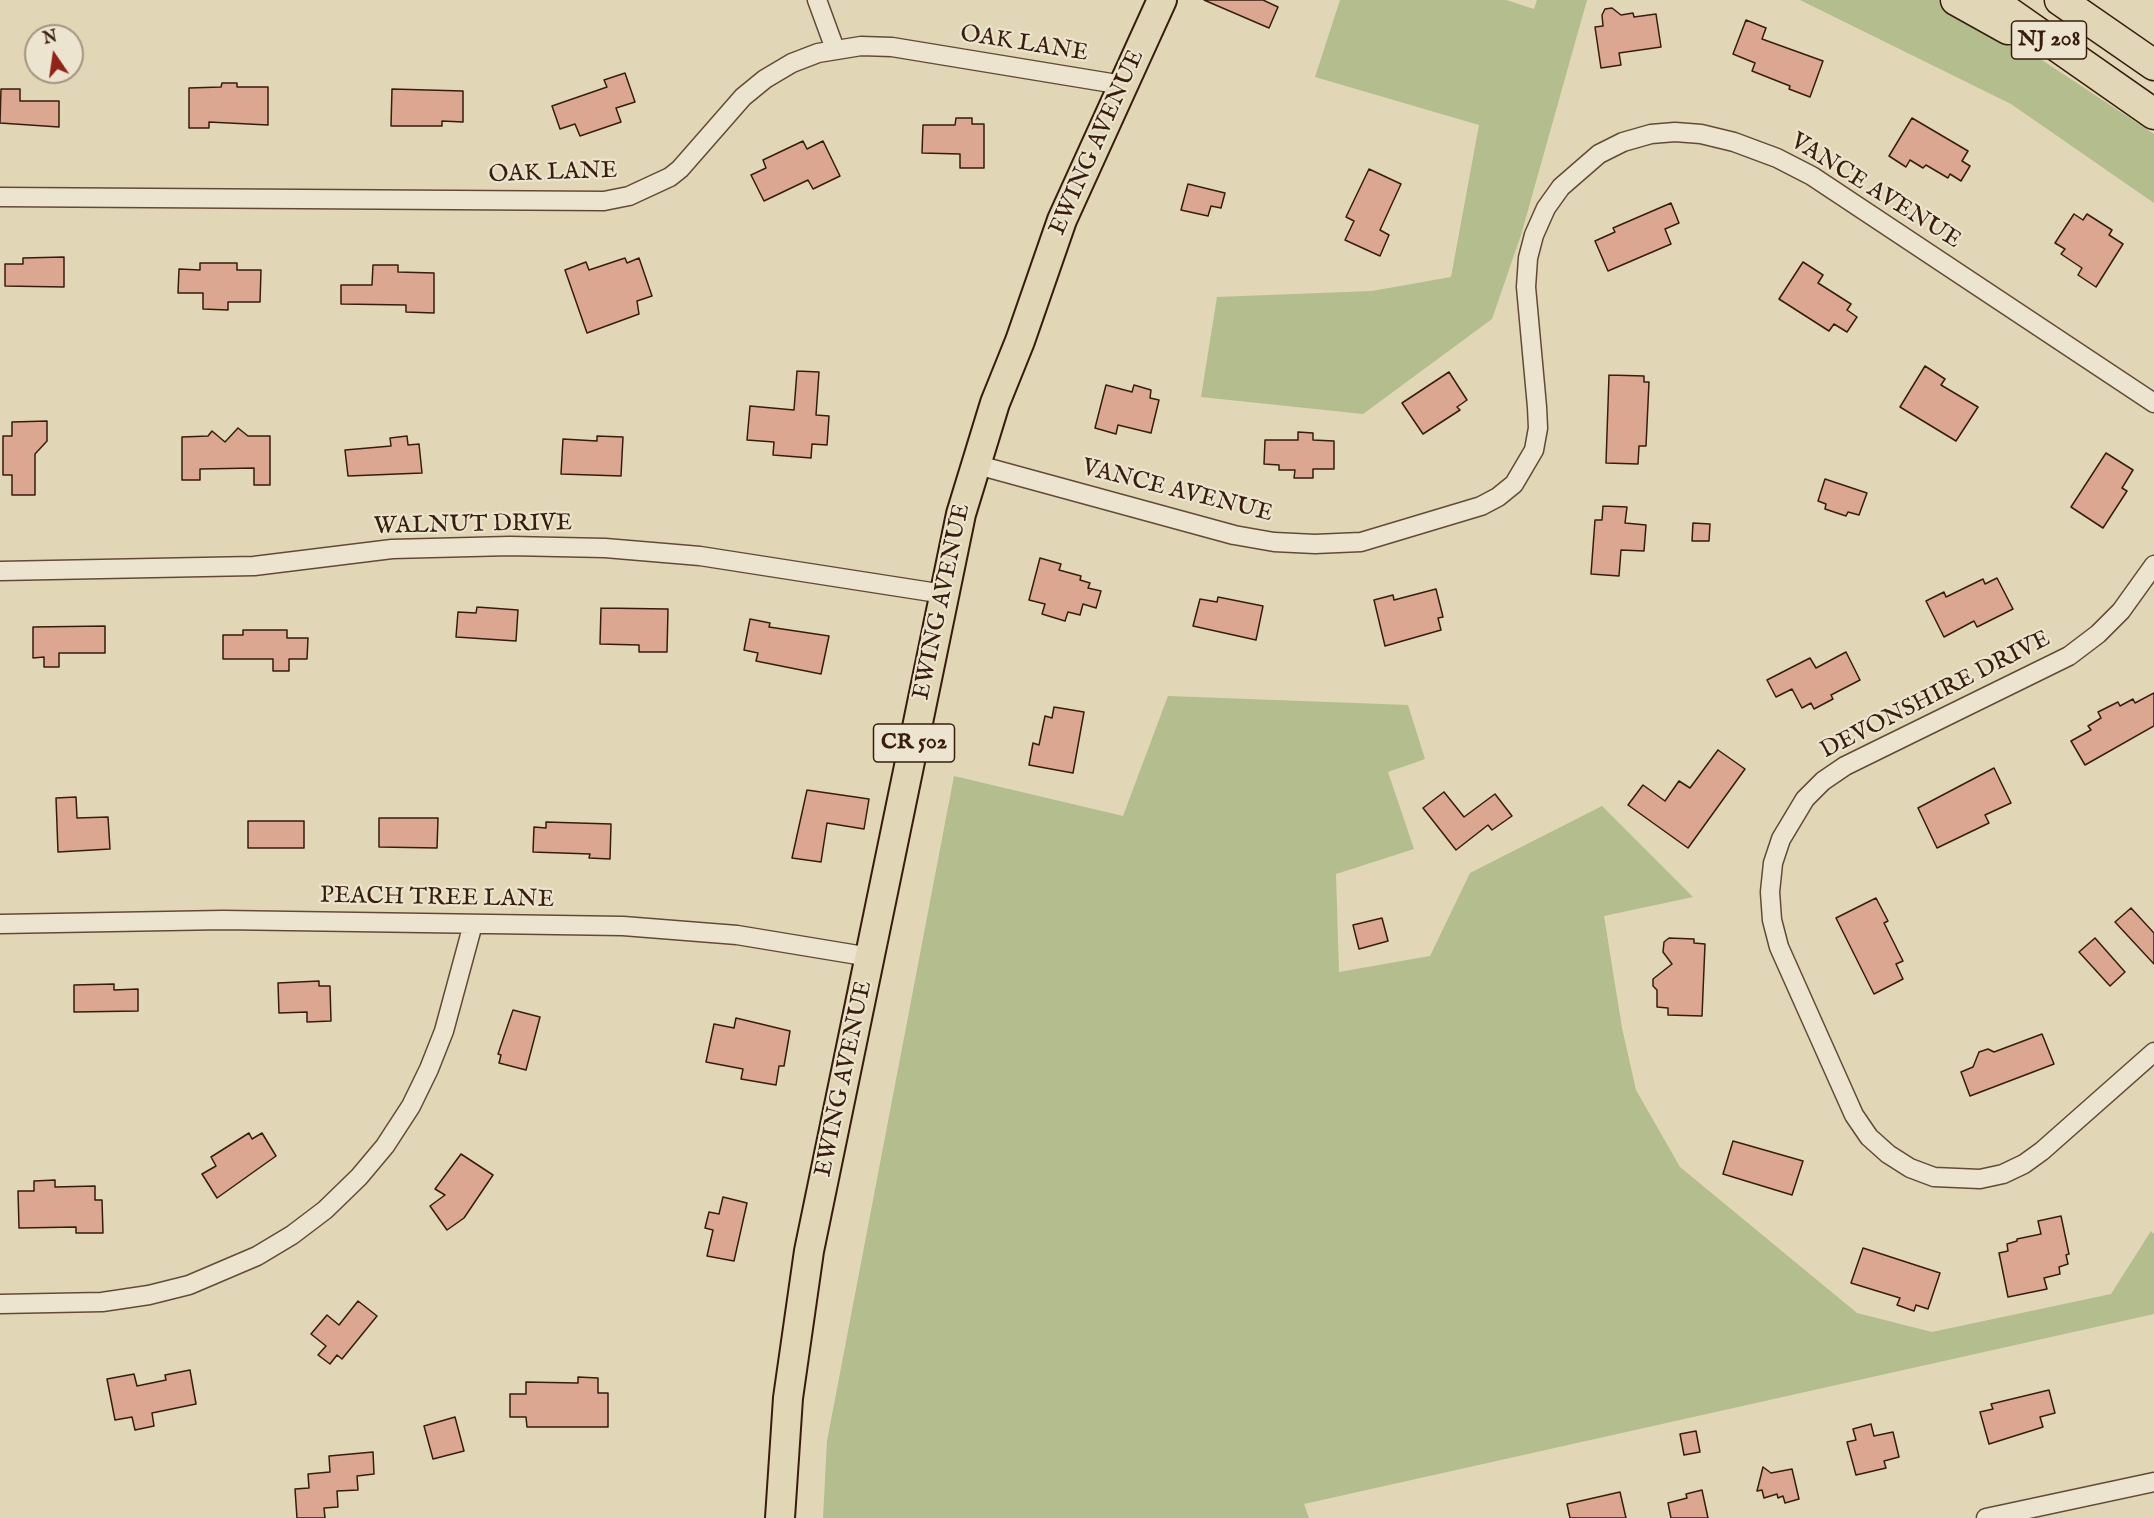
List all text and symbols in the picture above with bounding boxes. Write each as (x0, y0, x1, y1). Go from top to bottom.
street label: OAK LANE (958, 21, 1090, 69)
road number: NJ 208 (2012, 21, 2086, 59)
north arrow (24, 24, 84, 84)
text: N (41, 27, 59, 50)
street label: EWING AVENUE (1044, 46, 1152, 240)
street label: VANCE AVENUE (1784, 128, 1966, 256)
street label: OAK LANE (488, 157, 618, 191)
street label: VANCE AVENUE (1079, 454, 1275, 530)
street label: EWING AVENUE (908, 501, 978, 703)
street label: WALNUT DRIVE (373, 510, 573, 542)
street label: DEVONSHIRE DRIVE (1816, 626, 2056, 766)
road number: CR 502 (874, 724, 954, 762)
street label: PEACH TREE LANE (320, 883, 554, 915)
street label: EWING AVENUE (810, 978, 880, 1180)

